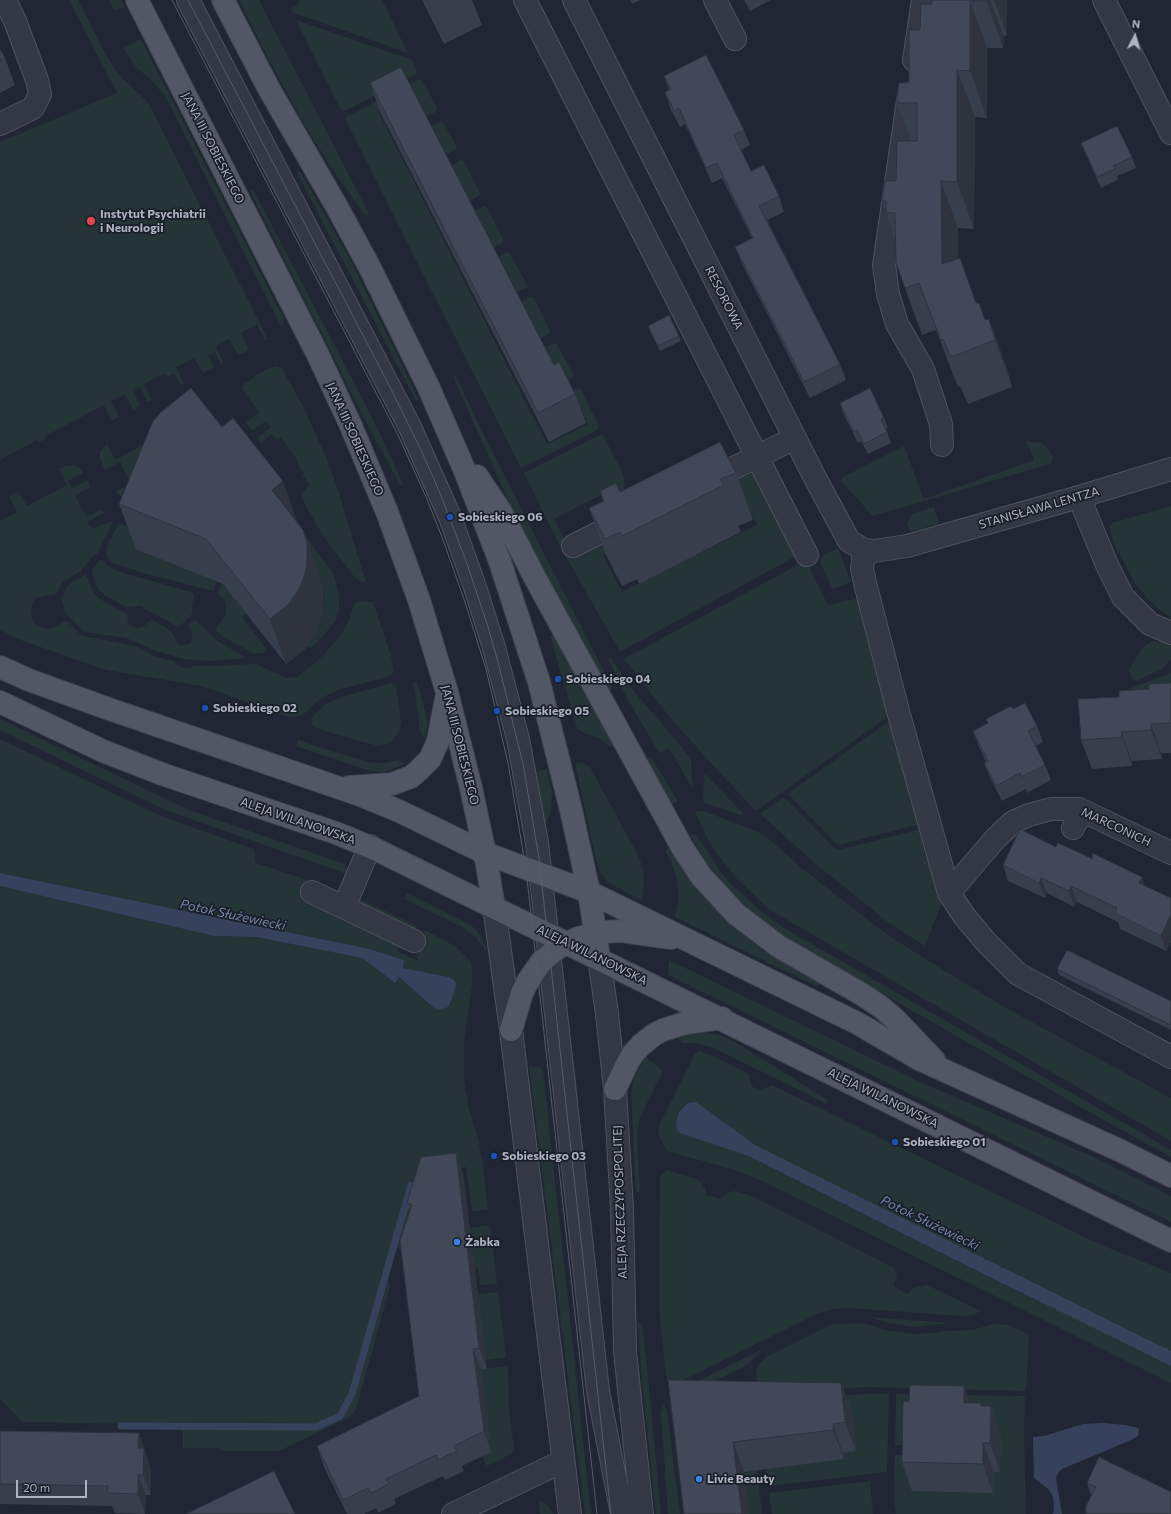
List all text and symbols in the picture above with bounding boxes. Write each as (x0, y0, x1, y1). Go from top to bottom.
north arrow (1115, 16, 1155, 56)
text: N (1132, 17, 1141, 30)
street label: JANA III SOBIESKIEGO (179, 90, 247, 206)
place label: Instytut Psychiatrii i Neurologii (100, 207, 206, 235)
marker: Instytut Psychiatrii i Neurologii (85, 215, 97, 227)
street label: RESOROWA (702, 264, 746, 332)
street label: JANA III SOBIESKIEGO (323, 380, 387, 498)
street label: STANISŁAWA LENTZA (977, 484, 1101, 532)
place label: Sobieskiego 06 (458, 510, 543, 524)
marker: Sobieskiego 06 (445, 512, 455, 522)
place label: Sobieskiego 04 (566, 672, 651, 686)
marker: Sobieskiego 04 (553, 674, 563, 684)
street label: JANA III SOBIESKIEGO (438, 684, 482, 806)
place label: Sobieskiego 02 (213, 701, 297, 715)
marker: Sobieskiego 02 (200, 703, 210, 713)
place label: Sobieskiego 05 (505, 704, 589, 718)
marker: Sobieskiego 05 (492, 706, 502, 716)
street label: ALEJA WILANOWSKA (238, 794, 358, 848)
street label: MARCONICH (1079, 805, 1153, 849)
water label: Potok Służewiecki (179, 896, 287, 934)
street label: ALEJA WILANOWSKA (534, 922, 650, 988)
street label: ALEJA WILANOWSKA (825, 1065, 941, 1131)
street label: ALEJA RZECZYPOSPOLITEJ (610, 1125, 630, 1279)
place label: Sobieskiego 01 (903, 1135, 986, 1149)
marker: Sobieskiego 01 (890, 1137, 900, 1147)
place label: Sobieskiego 03 (502, 1149, 586, 1163)
marker: Sobieskiego 03 (489, 1151, 499, 1161)
water label: Potok Służewiecki (878, 1192, 982, 1254)
place label: Żabka (465, 1235, 500, 1249)
marker: Żabka (452, 1237, 462, 1247)
scale bar (18, 1472, 89, 1498)
place label: Livie Beauty (707, 1472, 775, 1486)
marker: Livie Beauty (694, 1474, 704, 1484)
text: 20 m (23, 1480, 50, 1494)

